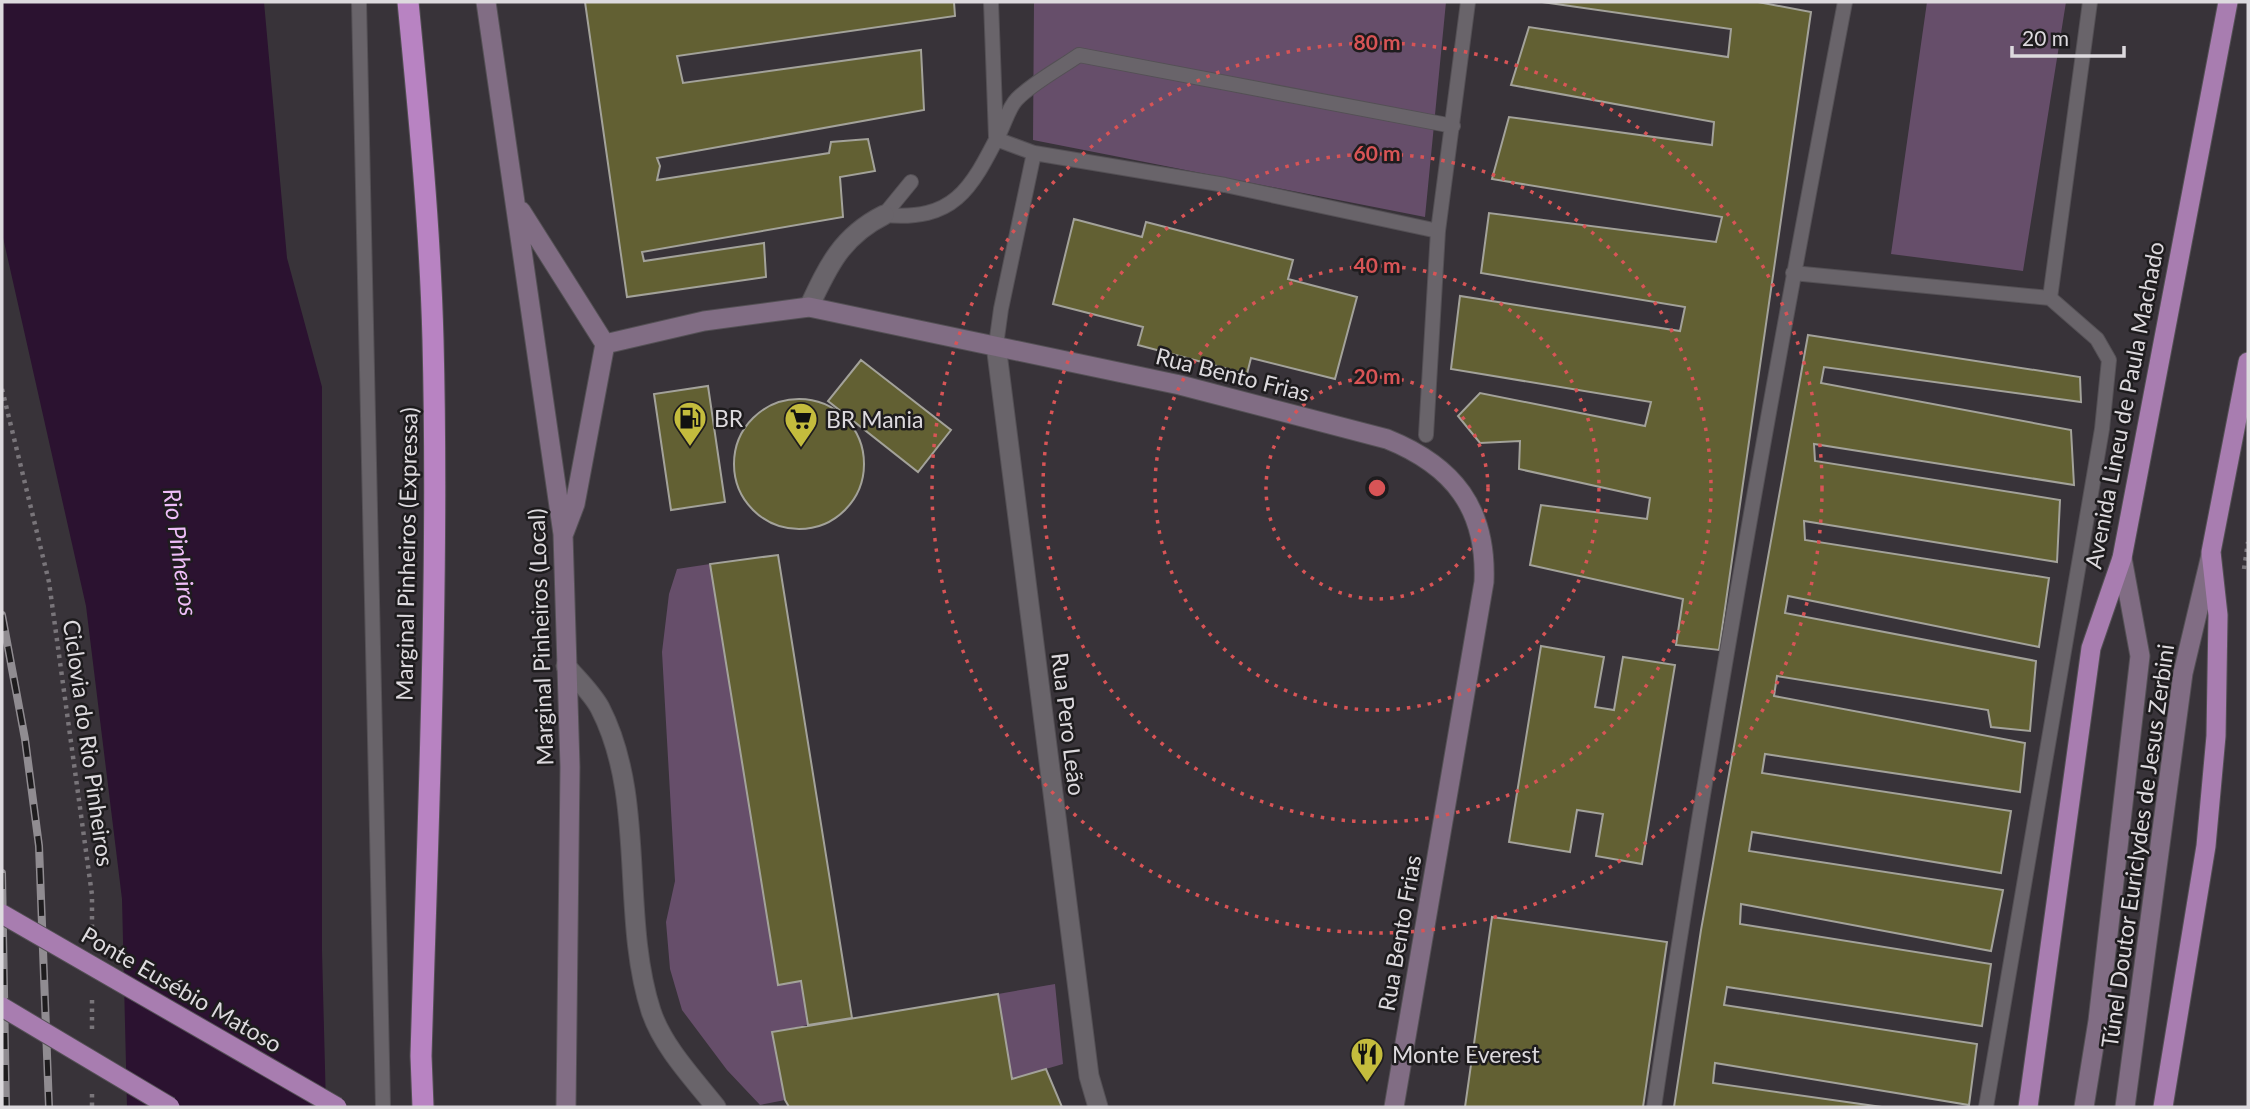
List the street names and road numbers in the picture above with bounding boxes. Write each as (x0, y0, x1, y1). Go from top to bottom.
street label: Avenida Lineu de Paula Machado (2078, 239, 2170, 571)
street label: Rua Bento Frias (1153, 341, 1313, 407)
street label: Marginal Pinheiros (Expressa) (389, 407, 423, 701)
street label: Marginal Pinheiros (Local) (522, 508, 558, 766)
street label: Ciclovia do Rio Pinheiros (58, 618, 120, 868)
street label: Túnel Doutor Euriclydes de Jesus Zerbini (2095, 642, 2179, 1050)
street label: Rua Pero Leão (1046, 651, 1092, 797)
street label: Rua Bento Frias (1371, 853, 1427, 1013)
street label: Ponte Eusébio Matoso (77, 920, 287, 1058)

